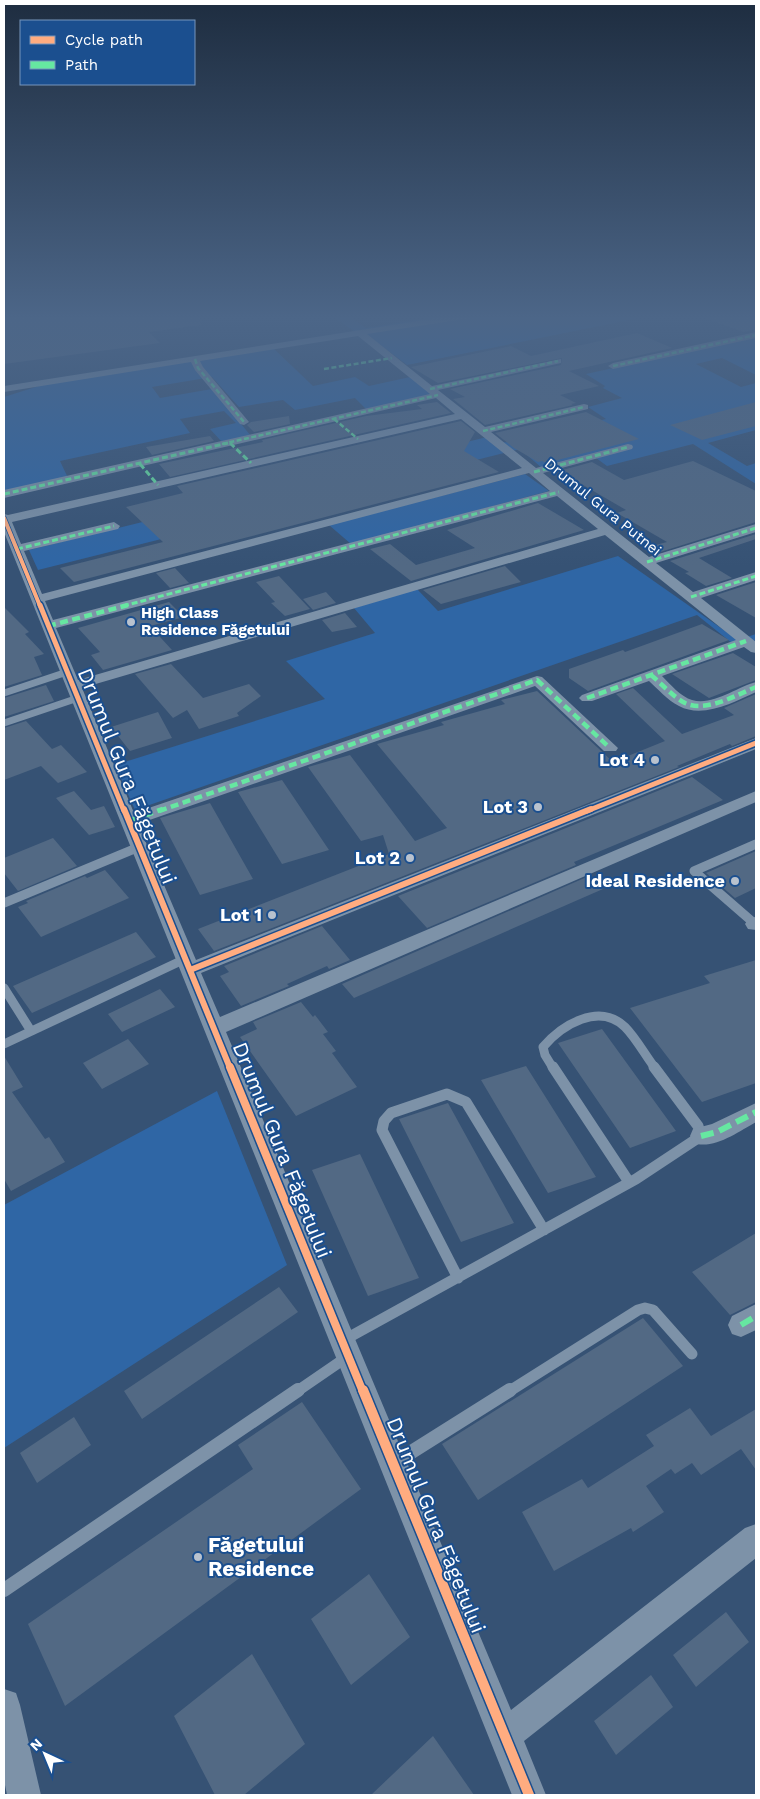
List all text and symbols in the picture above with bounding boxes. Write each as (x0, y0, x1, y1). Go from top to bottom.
legend (20, 20, 195, 85)
text: Cycle path (65, 31, 143, 49)
text: Path (65, 56, 98, 74)
street label: Drumul Gura Putnei (541, 454, 665, 560)
place label: High Class Residence Făgetului (141, 604, 290, 639)
marker: High Class Residence Făgetului (125, 616, 137, 628)
street label: Drumul Gura Făgetului (73, 664, 182, 887)
place label: Lot 4 (599, 749, 645, 770)
marker: Lot 4 (649, 754, 661, 766)
place label: Lot 3 (483, 796, 528, 817)
marker: Lot 3 (532, 801, 544, 813)
place label: Lot 2 (355, 847, 400, 868)
marker: Lot 2 (404, 852, 416, 864)
place label: Ideal Residence (585, 870, 725, 891)
marker: Ideal Residence (729, 875, 741, 887)
place label: Lot 1 (220, 904, 262, 925)
marker: Lot 1 (266, 909, 278, 921)
street label: Drumul Gura Făgetului (228, 1038, 337, 1261)
street label: Drumul Gura Făgetului (382, 1413, 491, 1636)
place label: Făgetului Residence (208, 1532, 314, 1581)
marker: Făgetului Residence (192, 1551, 204, 1563)
north arrow (20, 1729, 70, 1779)
text: N (27, 1735, 45, 1754)

